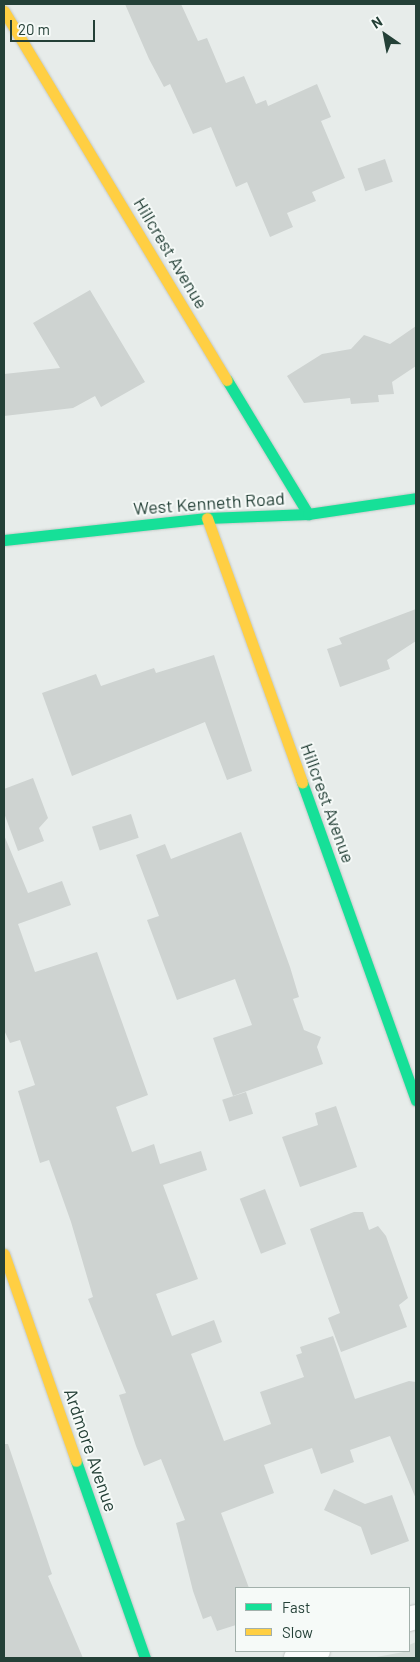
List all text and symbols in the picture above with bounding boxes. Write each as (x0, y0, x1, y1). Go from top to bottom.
scale bar (12, 10, 98, 42)
north arrow (360, 10, 410, 60)
text: N (368, 12, 385, 32)
text: 20 m (18, 20, 50, 38)
street label: Hillcrest Avenue (129, 193, 213, 313)
street label: West Kenneth Road (132, 487, 286, 519)
street label: Hillcrest Avenue (296, 740, 360, 866)
street label: Ardmore Avenue (60, 1386, 122, 1514)
legend (235, 1587, 410, 1652)
text: Fast (282, 1598, 310, 1616)
text: Slow (282, 1623, 313, 1641)

